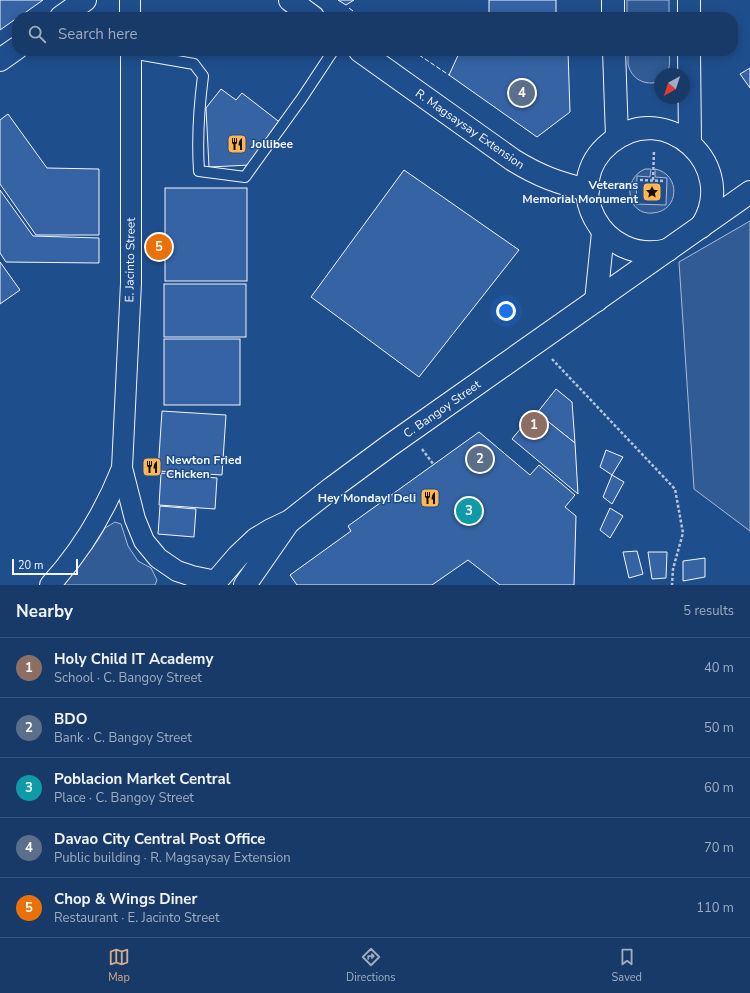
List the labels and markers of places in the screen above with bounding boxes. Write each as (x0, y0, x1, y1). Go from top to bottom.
pin: 4 (509, 78, 535, 108)
restaurant icon: Jollibee (226, 133, 248, 155)
place label: Jollibee (250, 136, 294, 152)
place label: Veterans Memorial Monument (522, 177, 638, 207)
place icon: Veterans Memorial Monument (641, 181, 663, 203)
pin: 5 (146, 232, 172, 262)
pin: 1 (521, 410, 547, 440)
pin: 2 (467, 444, 493, 474)
place label: Newton Fried Chicken (166, 452, 242, 482)
restaurant icon: Newton Fried Chicken (141, 456, 163, 478)
restaurant icon: Hey Monday! Deli (419, 487, 441, 509)
place label: Hey Monday! Deli (318, 490, 416, 506)
pin: 3 (456, 496, 482, 526)

